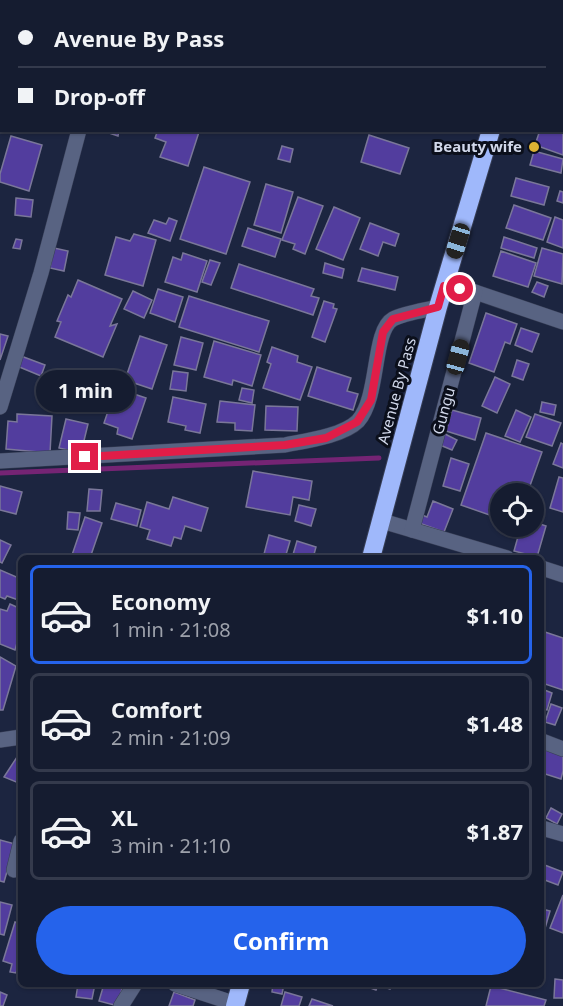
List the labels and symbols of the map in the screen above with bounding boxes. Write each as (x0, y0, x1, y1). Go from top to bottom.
place label: Beauty wife (433, 136, 522, 156)
marker: Beauty wife (527, 140, 541, 154)
car (444, 221, 472, 261)
route start (446, 275, 473, 302)
street label: Avenue By Pass (372, 335, 420, 446)
car (445, 337, 471, 377)
callout: 1 min (36, 370, 134, 412)
street label: Gungu (427, 385, 459, 436)
route end (71, 443, 98, 470)

